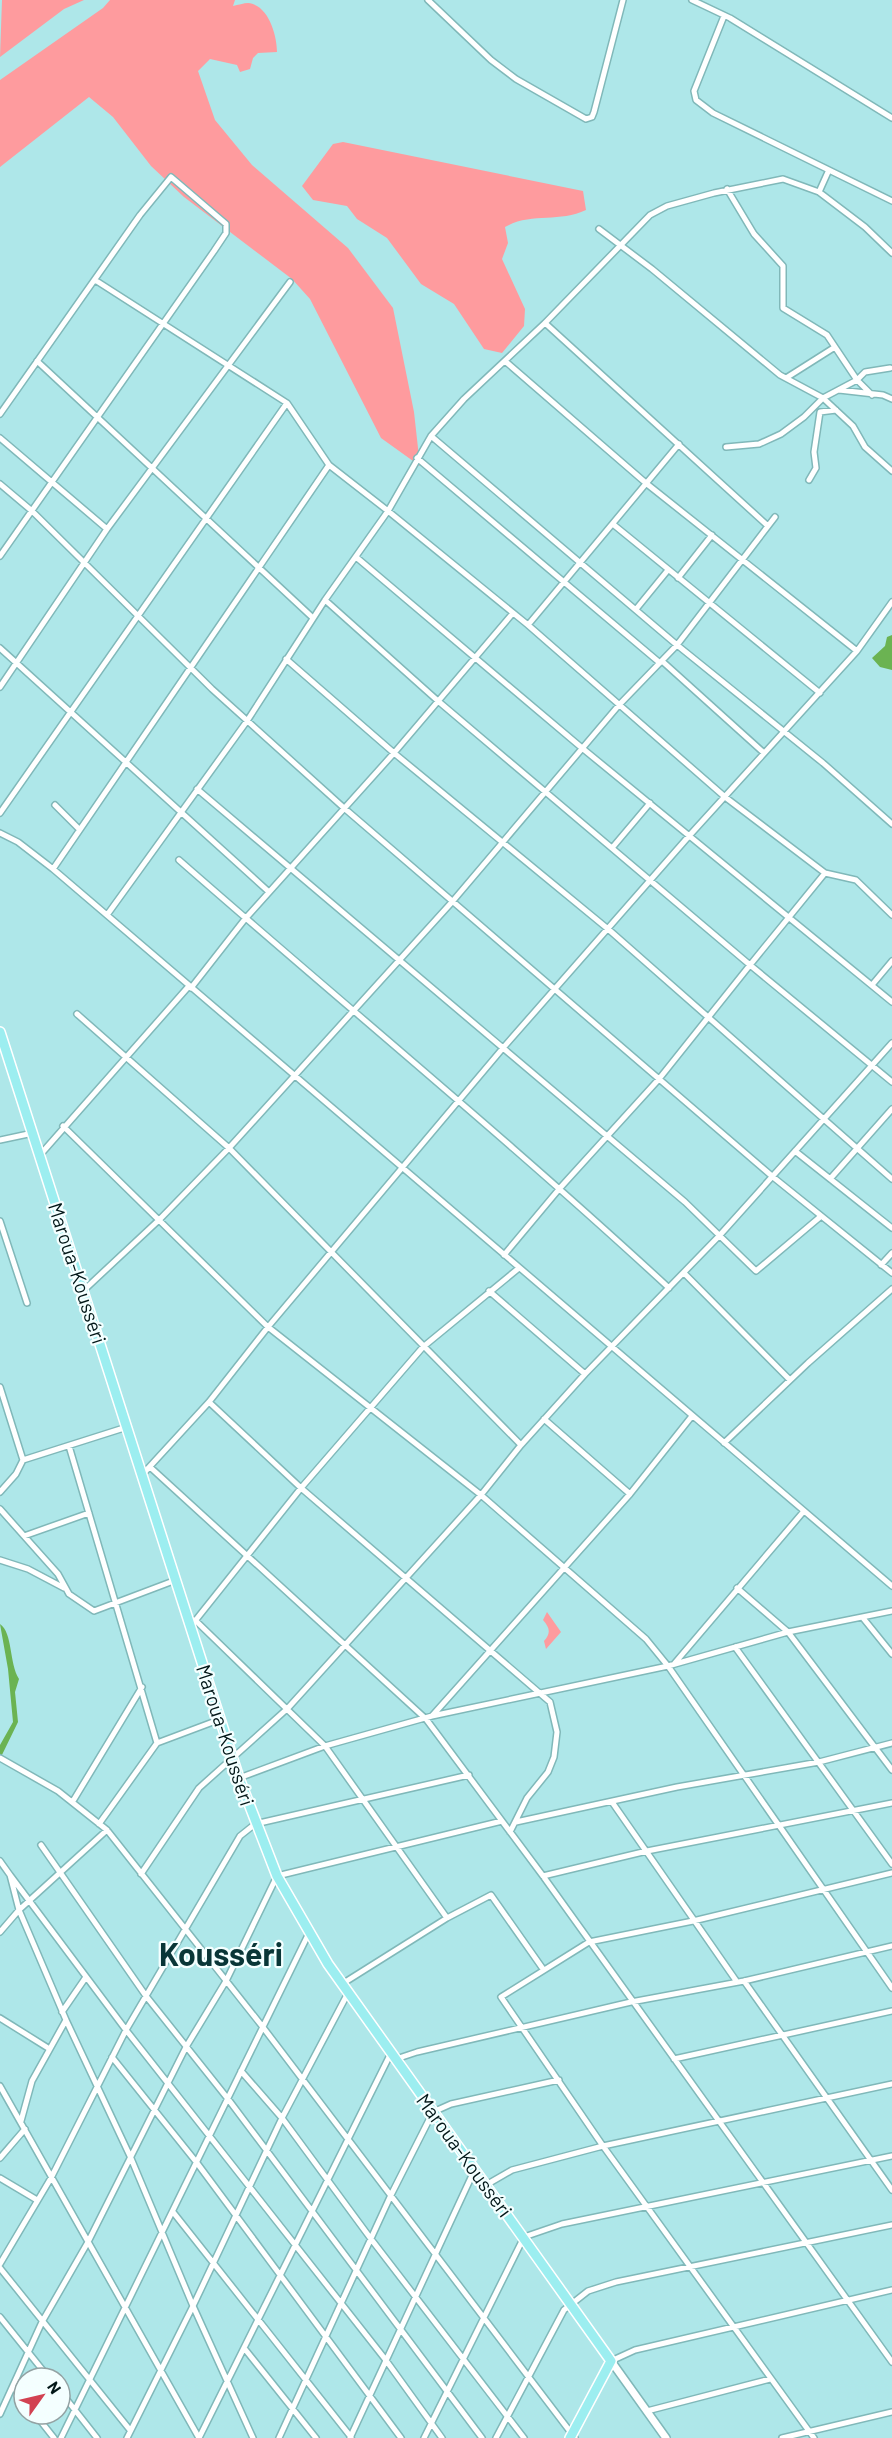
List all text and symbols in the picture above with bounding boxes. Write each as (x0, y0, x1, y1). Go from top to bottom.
street label: Maroua-Kousséri (44, 1199, 112, 1347)
street label: Maroua-Kousséri (192, 1661, 260, 1809)
district label: Kousséri (159, 1934, 283, 1972)
street label: Maroua-Kousséri (412, 2089, 518, 2221)
north arrow (12, 2366, 72, 2426)
text: N (44, 2378, 66, 2397)

